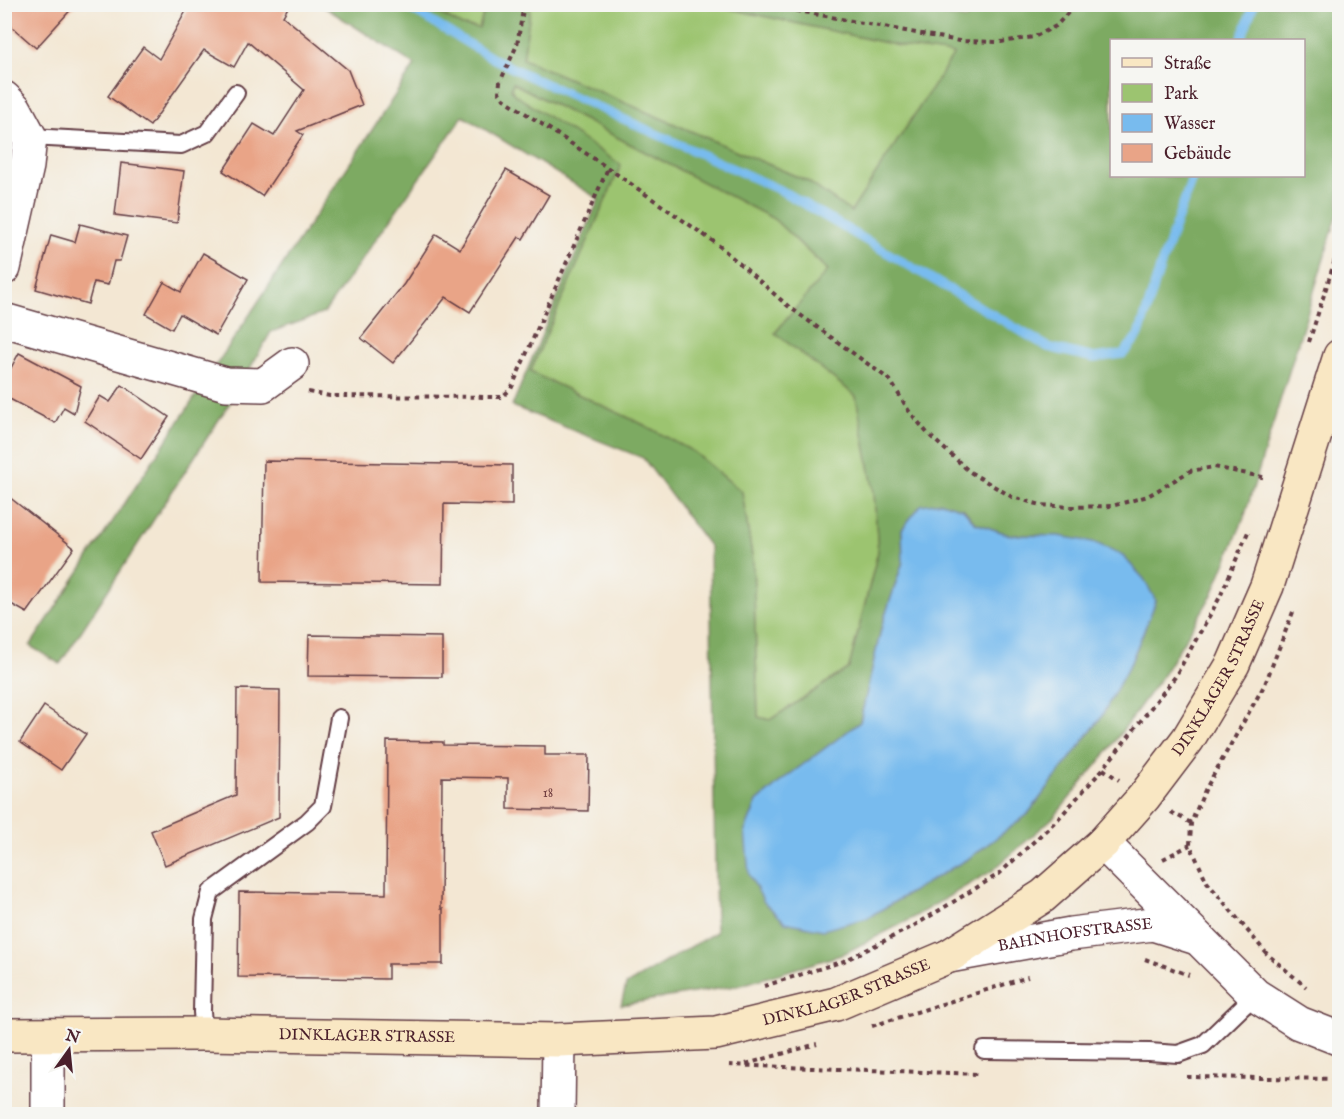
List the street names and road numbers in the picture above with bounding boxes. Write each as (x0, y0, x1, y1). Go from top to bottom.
street label: DINKLAGER STRASSE (1168, 596, 1270, 761)
street label: BAHNHOFSTRASSE (996, 914, 1154, 957)
street label: DINKLAGER STRASSE (761, 955, 933, 1031)
street label: DINKLAGER STRASSE (279, 1025, 455, 1048)

